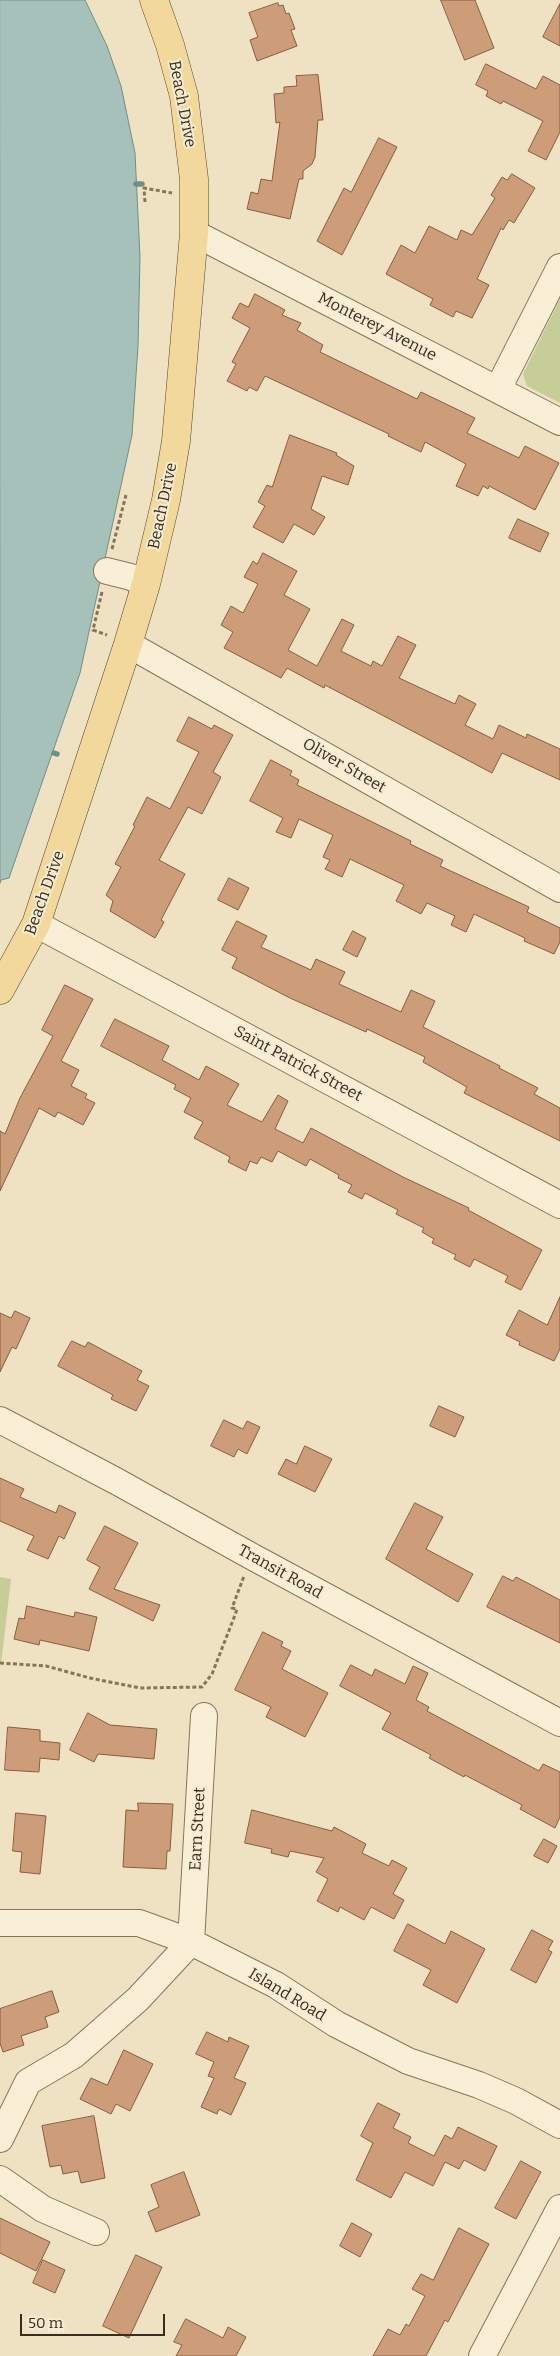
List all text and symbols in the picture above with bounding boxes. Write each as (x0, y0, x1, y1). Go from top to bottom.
street label: Beach Drive (164, 59, 200, 149)
street label: Monterey Avenue (314, 289, 440, 365)
street label: Beach Drive (144, 461, 182, 551)
street label: Oliver Street (299, 734, 389, 798)
street label: Beach Drive (21, 848, 69, 938)
street label: Saint Patrick Street (231, 1022, 365, 1106)
street label: Transit Road (234, 1541, 326, 1603)
street label: Earn Street (186, 1787, 210, 1871)
street label: Island Road (245, 1964, 329, 2026)
scale bar (22, 2304, 168, 2336)
text: 50 m (28, 2314, 63, 2332)

